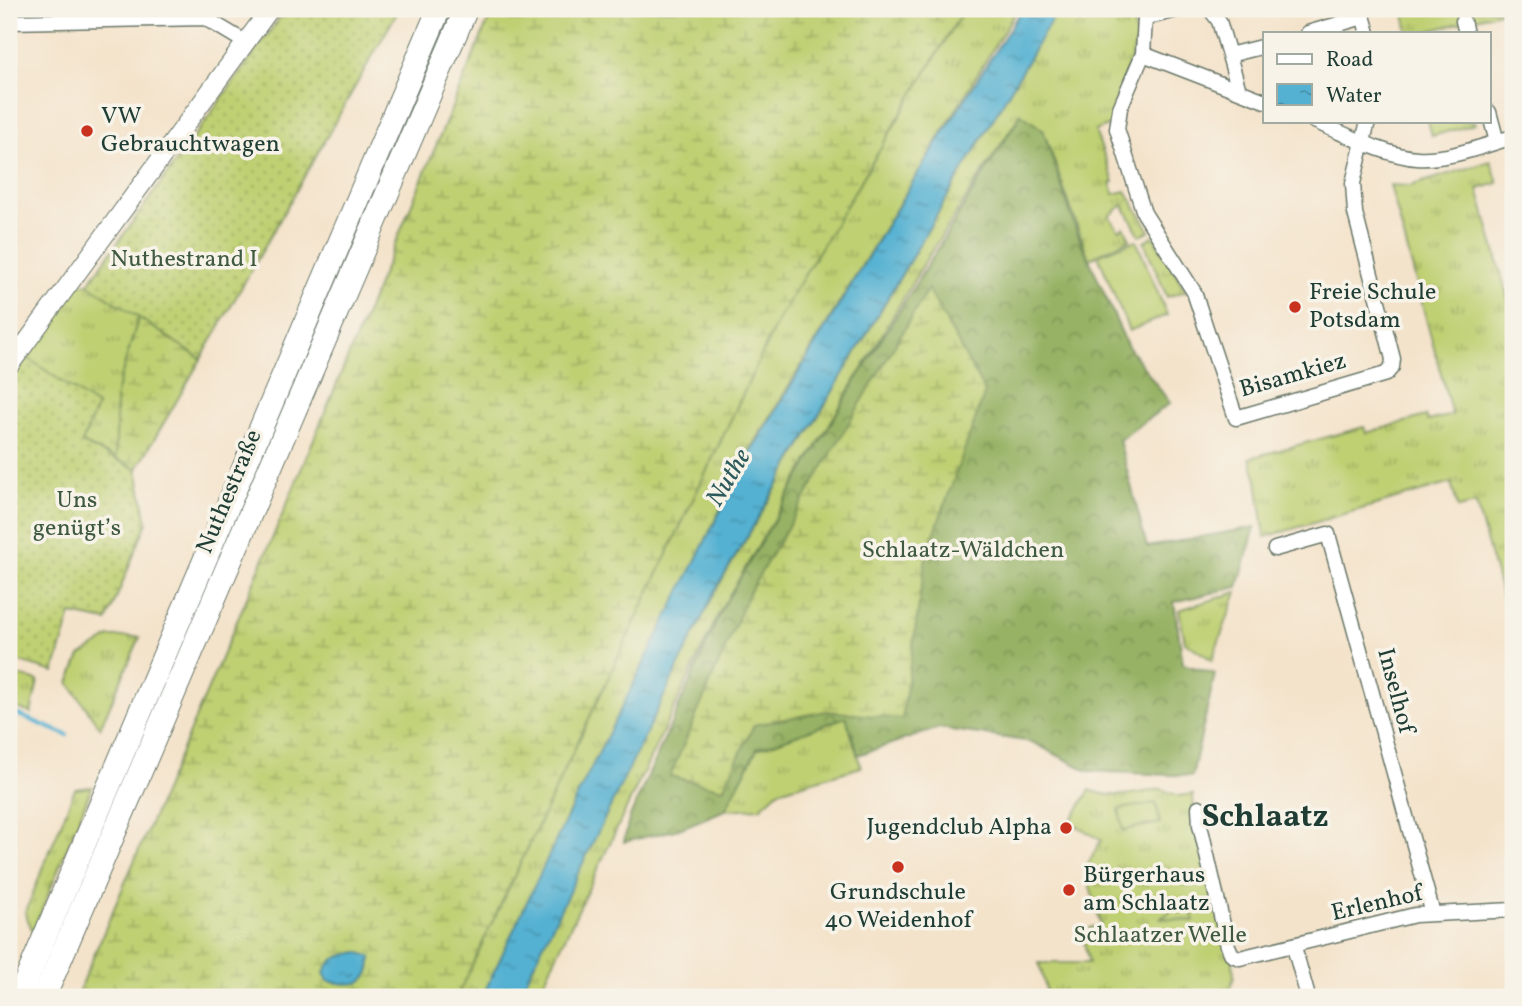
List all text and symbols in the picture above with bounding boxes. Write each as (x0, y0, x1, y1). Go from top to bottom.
legend (1263, 32, 1490, 122)
text: Road (1326, 46, 1373, 75)
text: Water (1326, 82, 1382, 111)
place label: VW Gebrauchtwagen (101, 100, 280, 162)
marker: VW Gebrauchtwagen (79, 123, 95, 139)
park label: Nuthestrand I (110, 243, 258, 277)
place label: Freie Schule Potsdam (1309, 276, 1436, 338)
marker: Freie Schule Potsdam (1287, 299, 1303, 315)
street label: Bisamkiez (1236, 345, 1350, 407)
street label: Nuthestraße (189, 425, 271, 559)
water label: Nuthe (698, 442, 761, 514)
park label: Uns genügt’s (33, 484, 121, 546)
park label: Schlaatz-Wäldchen (862, 534, 1064, 568)
street label: Inselhof (1367, 645, 1423, 740)
district label: Schlaatz (1201, 796, 1329, 840)
place label: Jugendclub Alpha (866, 811, 1052, 845)
marker: Jugendclub Alpha (1058, 820, 1074, 836)
marker: Grundschule 40 Weidenhof (890, 859, 906, 875)
place label: Bürgerhaus am Schlaatz (1083, 859, 1210, 921)
place label: Grundschule 40 Weidenhof (824, 876, 975, 938)
street label: Erlenhof (1328, 876, 1429, 931)
marker: Bürgerhaus am Schlaatz (1061, 882, 1077, 898)
park label: Schlaatzer Welle (1073, 919, 1247, 953)

